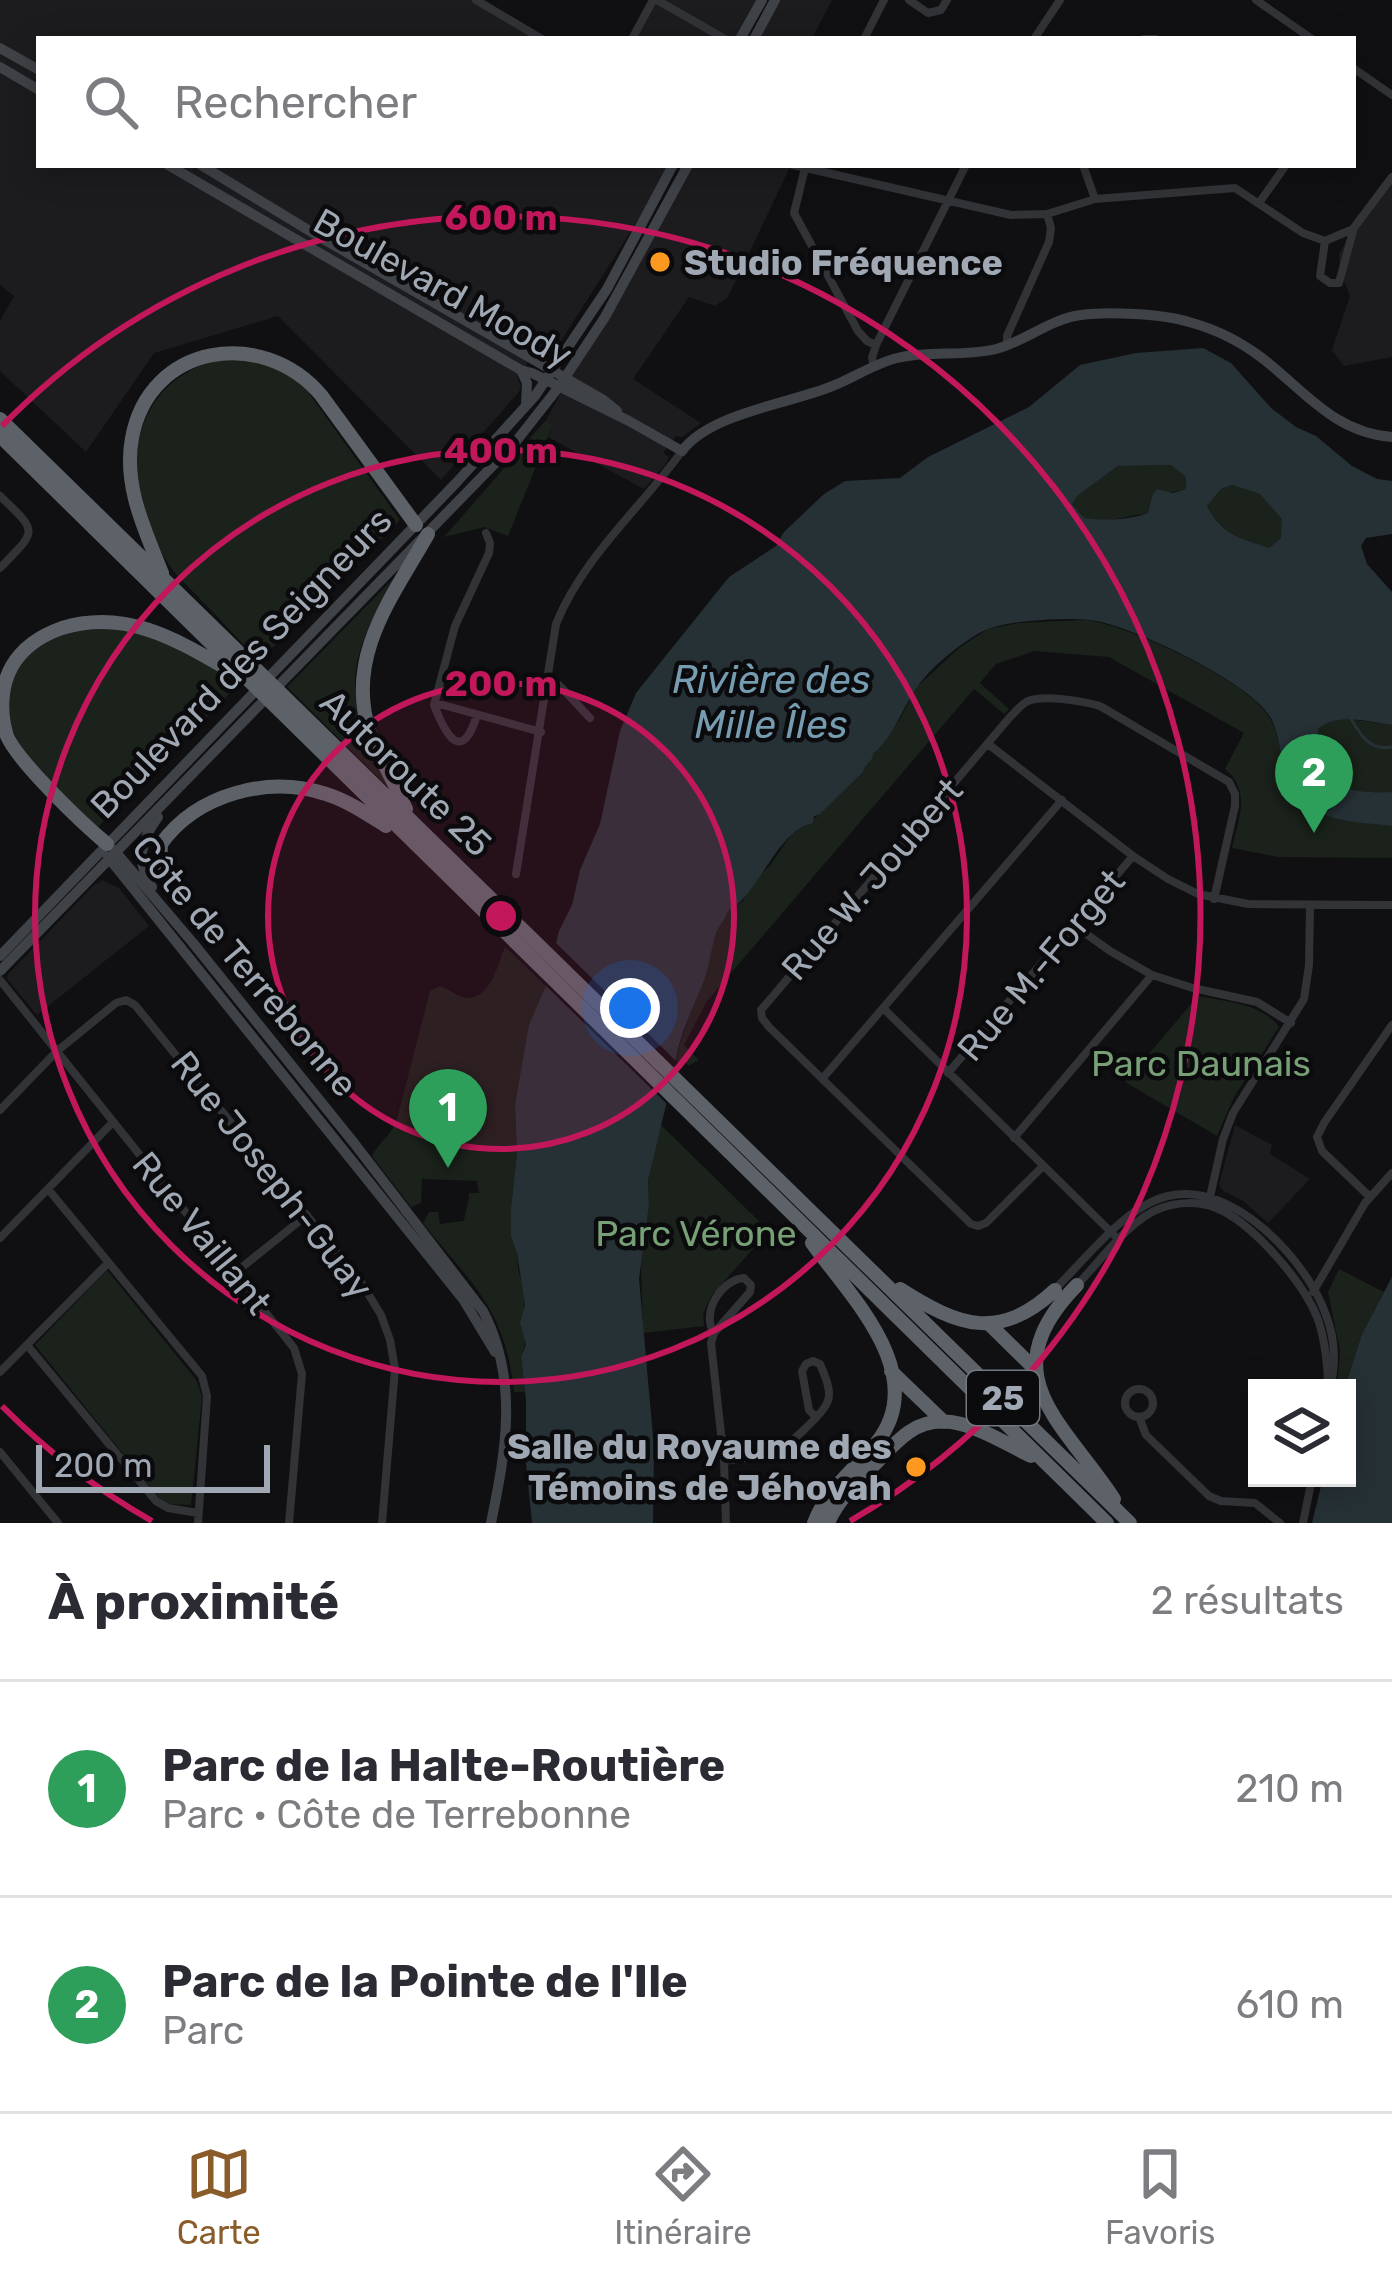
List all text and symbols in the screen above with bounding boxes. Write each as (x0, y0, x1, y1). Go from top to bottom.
search box (36, 36, 1356, 168)
icon: search (78, 69, 144, 135)
text: Rechercher (174, 76, 417, 129)
text: 600 m (444, 196, 558, 239)
street label: Boulevard Moody (306, 199, 580, 377)
place label: Studio Fréquence (684, 241, 1003, 284)
marker: Studio Fréquence (647, 249, 673, 275)
text: 400 m (444, 429, 558, 472)
street label: Boulevard des Seigneurs (82, 499, 400, 827)
water label: Rivière des Mille Îles (672, 657, 870, 748)
text: 200 m (444, 662, 558, 705)
street label: Autoroute 25 (311, 681, 501, 865)
pin: 2 (1275, 734, 1353, 833)
street label: Rue W. Joubert (773, 769, 971, 989)
street label: Côte de Terrebonne (123, 827, 367, 1105)
street label: Rue M.-Forget (948, 860, 1134, 1070)
centre of rings (480, 895, 522, 937)
your location (600, 978, 660, 1038)
park label: Parc Daunais (1091, 1042, 1311, 1085)
street label: Rue Joseph-Guay (162, 1043, 382, 1307)
pin: 1 (409, 1069, 487, 1168)
street label: Rue Vaillant (123, 1143, 281, 1323)
park label: Parc Vérone (595, 1212, 797, 1255)
road number: 25 (967, 1371, 1039, 1425)
map controls (1248, 1379, 1356, 1487)
button: layers (1248, 1379, 1356, 1487)
place label: Salle du Royaume des Témoins de Jéhovah (507, 1425, 892, 1509)
scale bar (36, 1439, 270, 1492)
text: 200 m (54, 1446, 153, 1485)
marker: Salle du Royaume des Témoins de Jéhovah (903, 1454, 929, 1480)
text: À proximité (48, 1571, 339, 1632)
text: 2 résultats (1151, 1578, 1344, 1624)
text: Parc de la Halte-Routière (162, 1739, 725, 1792)
text: 1 (77, 1766, 97, 1812)
text: 210 m (1235, 1766, 1344, 1812)
text: Parc · Côte de Terrebonne (162, 1792, 631, 1838)
text: Parc de la Pointe de l'Ile (162, 1955, 688, 2008)
text: 2 (74, 1982, 100, 2028)
text: 610 m (1236, 1982, 1344, 2028)
text: Parc (162, 2008, 244, 2054)
tab: Carte (177, 2141, 261, 2252)
tab: Itinéraire (614, 2141, 752, 2252)
tab: Favoris (1105, 2141, 1215, 2252)

